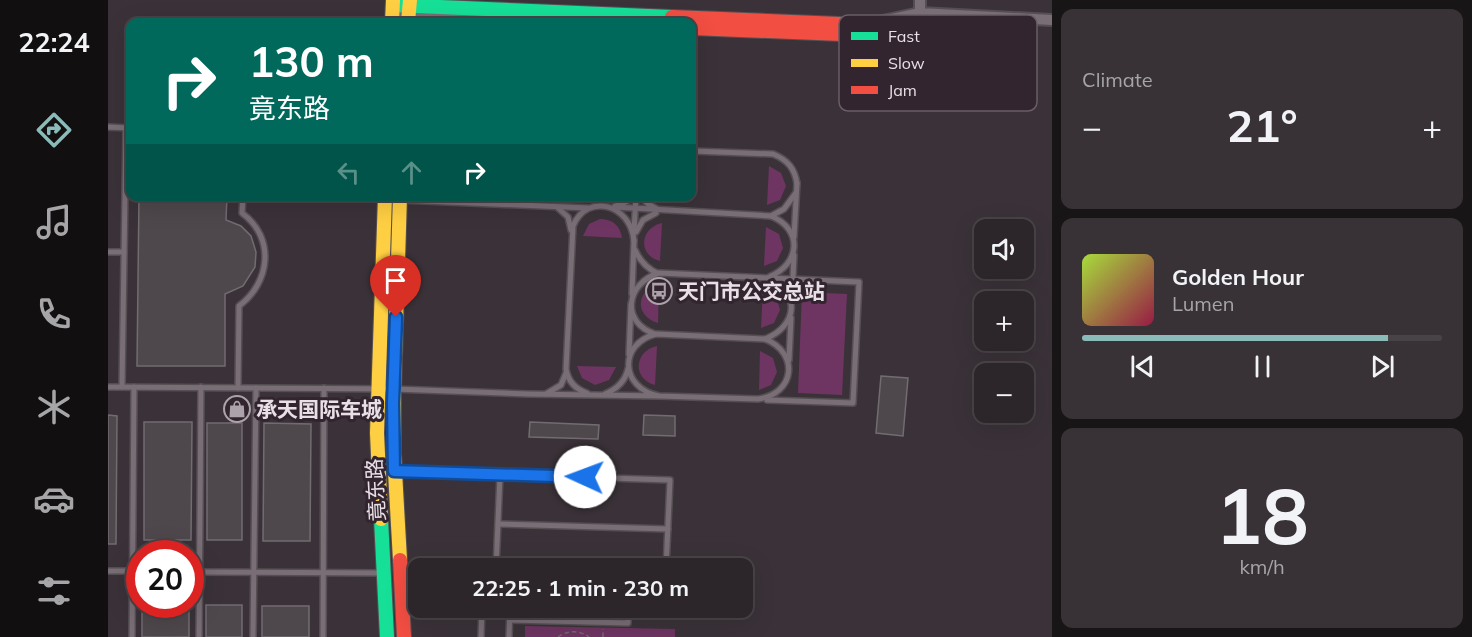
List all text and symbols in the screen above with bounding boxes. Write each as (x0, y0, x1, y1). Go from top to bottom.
legend (839, 15, 1037, 111)
text: 22:24 (18, 25, 90, 59)
text: Fast (888, 26, 920, 46)
text: 130 m (249, 35, 374, 88)
icon: right (150, 42, 228, 120)
text: Slow (888, 53, 925, 73)
text: Climate (1082, 67, 1153, 92)
text: Jam (888, 80, 917, 100)
text: 竟东路 (249, 91, 330, 125)
text: 21° (1226, 97, 1298, 153)
text: − (1082, 106, 1102, 147)
text: + (1422, 106, 1442, 147)
icon: directions (33, 109, 75, 151)
icon: left (332, 156, 365, 189)
icon: ahead (395, 156, 428, 189)
icon: right (458, 156, 491, 189)
icon: music (33, 201, 75, 243)
map controls (974, 219, 1034, 423)
button: sound (974, 219, 1034, 279)
pin (370, 255, 421, 317)
text: Golden Hour (1172, 263, 1304, 291)
icon: arrive (379, 264, 412, 297)
bus stop icon: 天门市公交总站 (644, 276, 674, 306)
place label: 天门市公交总站 (678, 278, 825, 304)
button: + (974, 291, 1034, 351)
text: Lumen (1172, 291, 1234, 316)
icon: phone (33, 293, 75, 335)
icon: previous (1126, 350, 1159, 383)
icon: pause (1246, 350, 1279, 383)
icon: next (1366, 350, 1399, 383)
button: − (974, 363, 1034, 423)
icon: climate (33, 386, 75, 428)
shop icon: 承天国际车城 (222, 394, 252, 424)
place label: 承天国际车城 (256, 396, 382, 422)
position arrow (553, 445, 617, 509)
street label: 竟东路 (360, 458, 390, 522)
text: 18 (1215, 466, 1309, 564)
icon: car (33, 478, 75, 520)
speed limit sign: 20 (126, 540, 204, 618)
text: km/h (1239, 554, 1285, 579)
icon: filters (33, 570, 75, 612)
text: 22:25 · 1 min · 230 m (472, 574, 689, 602)

